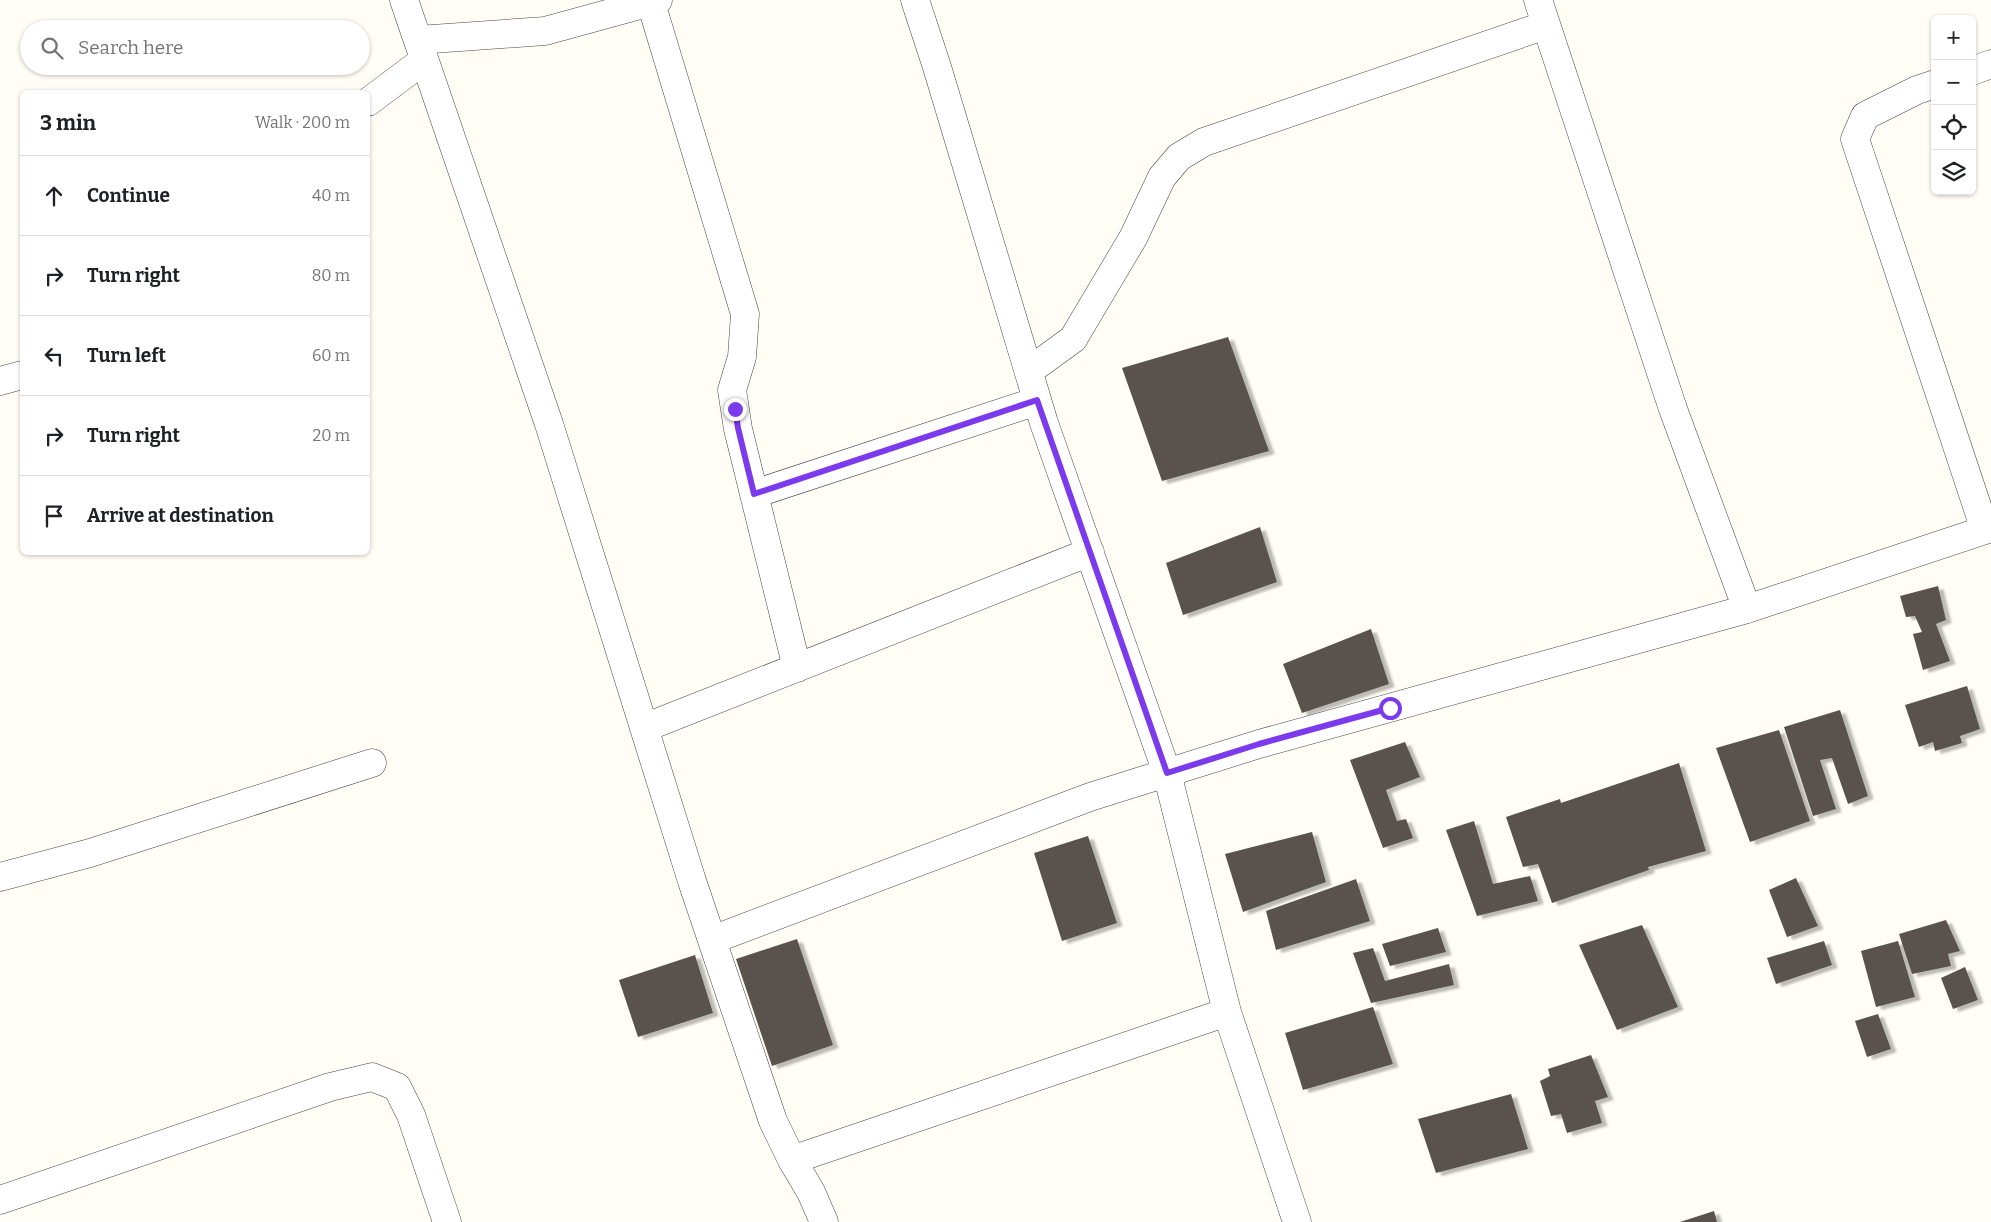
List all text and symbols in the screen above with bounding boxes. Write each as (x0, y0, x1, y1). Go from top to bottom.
map controls (1931, 15, 1976, 195)
button: + (1931, 15, 1976, 60)
search box (20, 20, 370, 75)
icon: search (38, 34, 66, 62)
text: Search here (78, 36, 183, 59)
button: − (1931, 60, 1976, 105)
button: locate (1931, 105, 1976, 150)
text: 3 min (40, 110, 96, 136)
text: Walk · 200 m (255, 113, 350, 132)
button: layers (1931, 150, 1976, 195)
icon: ahead (40, 182, 68, 210)
text: Continue (87, 184, 170, 207)
text: 40 m (312, 186, 350, 205)
icon: right (40, 262, 68, 290)
text: Turn right (87, 264, 180, 287)
text: 80 m (312, 266, 350, 285)
icon: left (40, 342, 68, 370)
text: Turn left (87, 344, 166, 367)
text: 60 m (312, 346, 350, 365)
route end (724, 398, 747, 421)
icon: right (40, 422, 68, 450)
text: Turn right (87, 424, 180, 447)
text: 20 m (313, 426, 350, 445)
icon: arrive (40, 502, 68, 530)
text: Arrive at destination (87, 504, 274, 527)
route start (1379, 697, 1402, 720)

